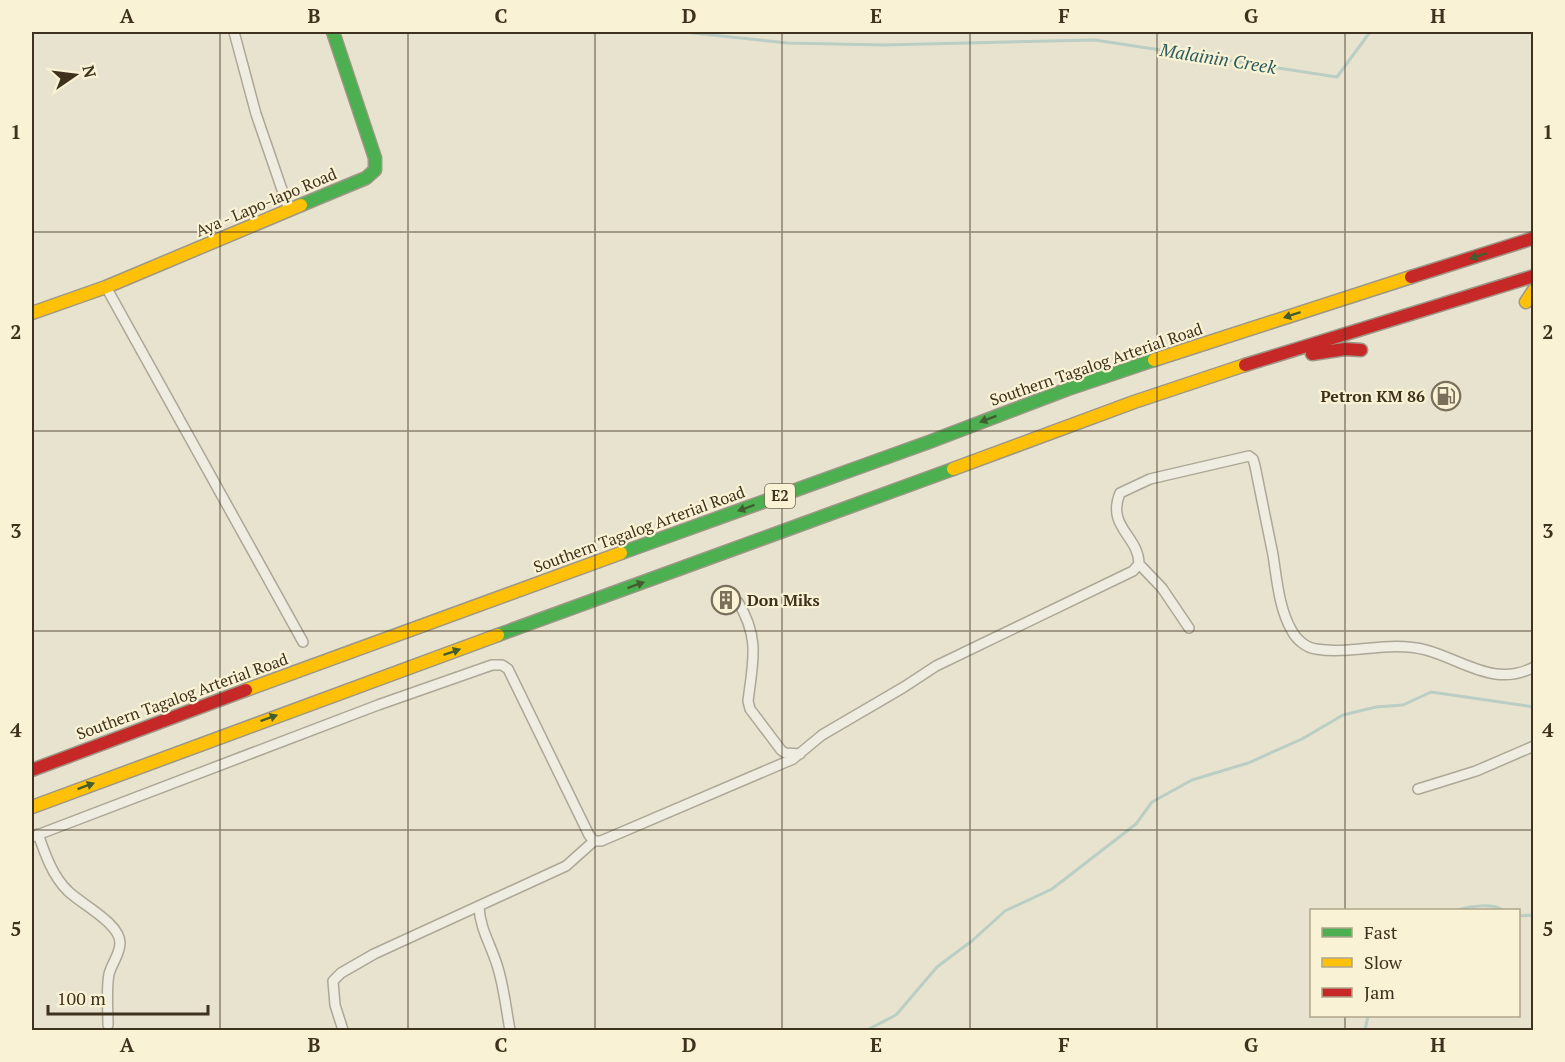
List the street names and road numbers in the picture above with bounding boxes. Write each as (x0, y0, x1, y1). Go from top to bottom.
street label: Aya - Lapo-lapo Road (192, 162, 340, 242)
street label: Southern Tagalog Arterial Road (987, 317, 1205, 411)
street label: Southern Tagalog Arterial Road (530, 480, 748, 578)
road number: E2 (765, 484, 795, 508)
street label: Southern Tagalog Arterial Road (73, 647, 291, 745)

